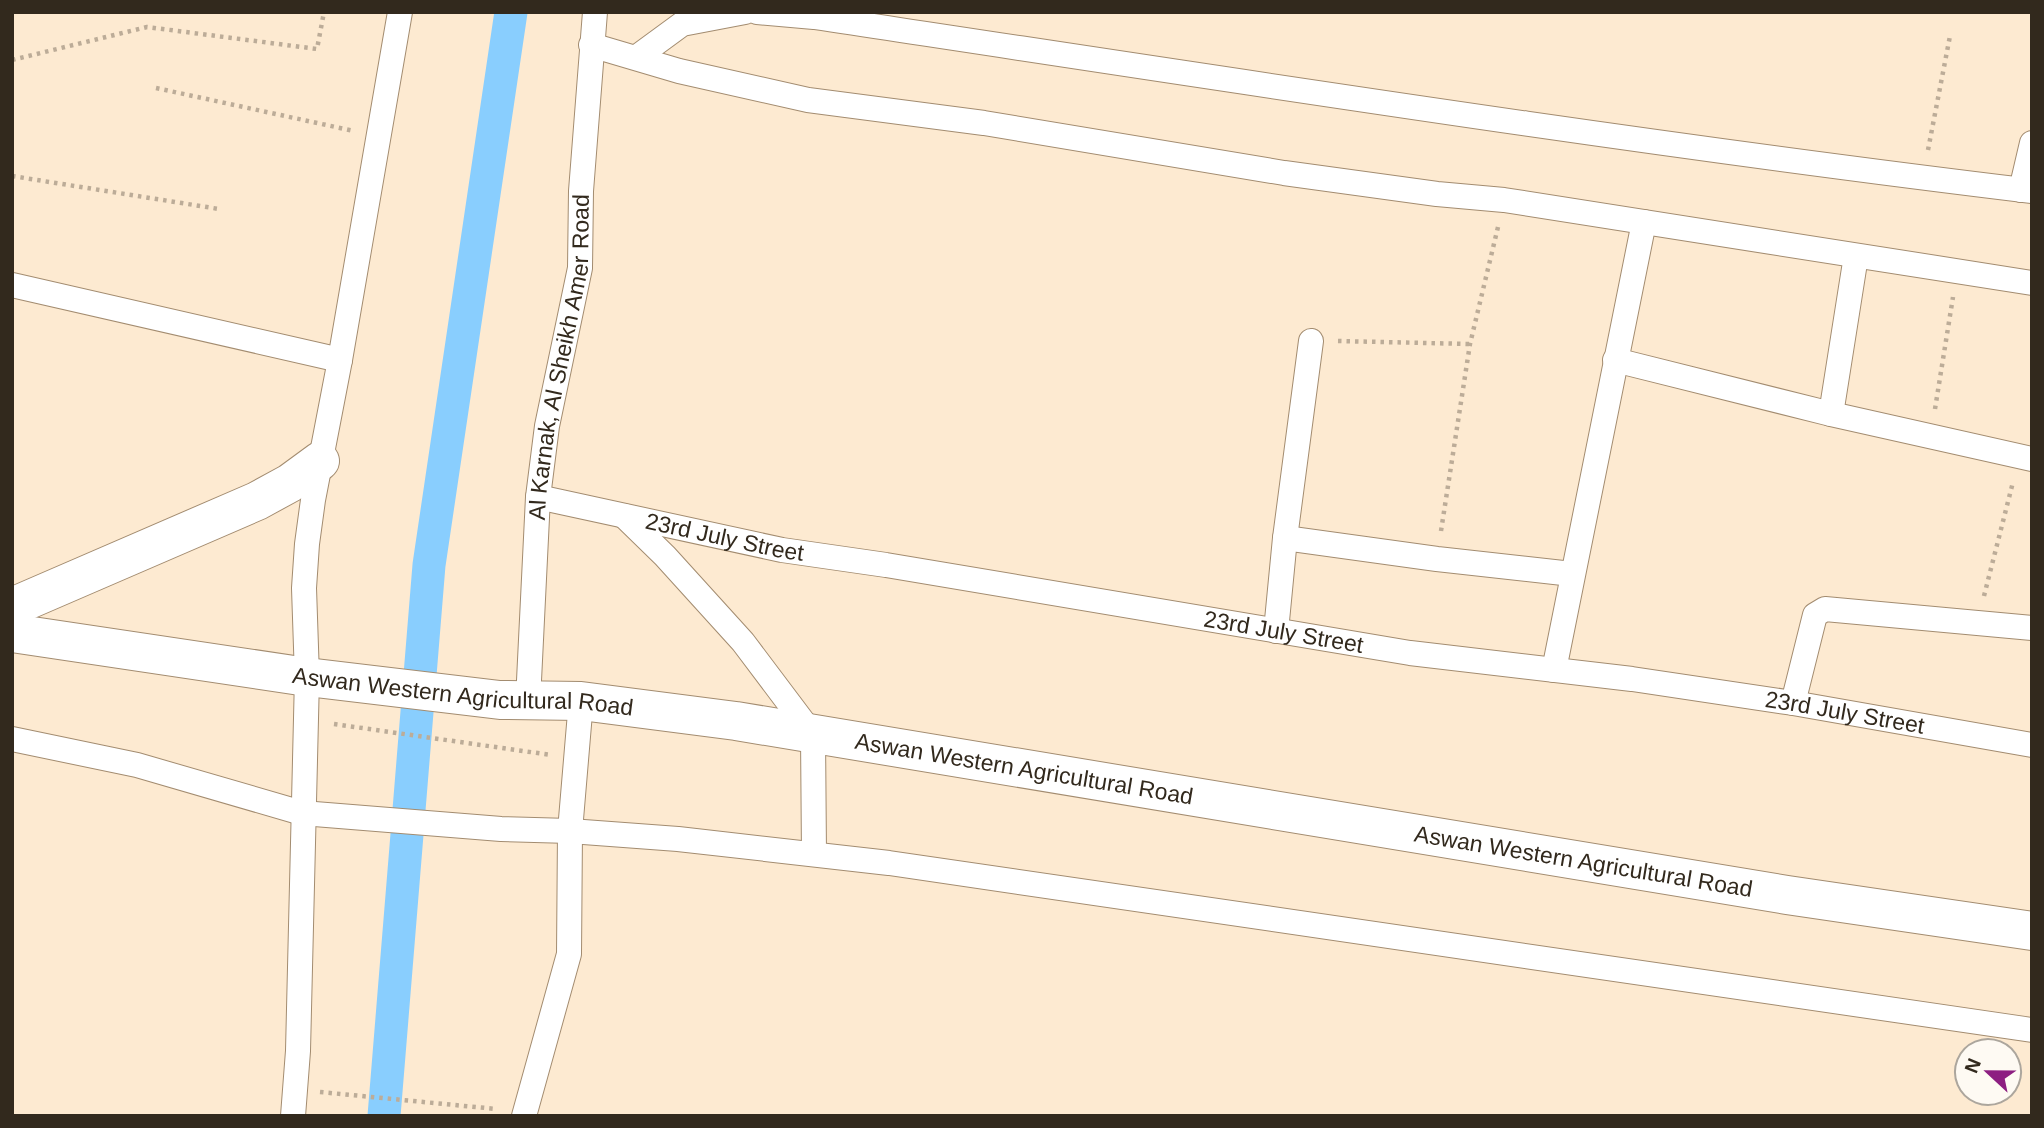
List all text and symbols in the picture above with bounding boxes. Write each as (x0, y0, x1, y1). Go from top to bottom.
street label: Al Karnak, Al Sheikh Amer Road (524, 194, 594, 521)
street label: 23rd July Street (643, 508, 806, 566)
street label: 23rd July Street (1202, 606, 1366, 658)
street label: Aswan Western Agricultural Road (291, 662, 635, 721)
street label: 23rd July Street (1763, 686, 1927, 739)
street label: Aswan Western Agricultural Road (853, 728, 1195, 809)
street label: Aswan Western Agricultural Road (1413, 821, 1755, 902)
north arrow (1953, 1037, 2023, 1107)
text: N (1960, 1056, 1985, 1076)

